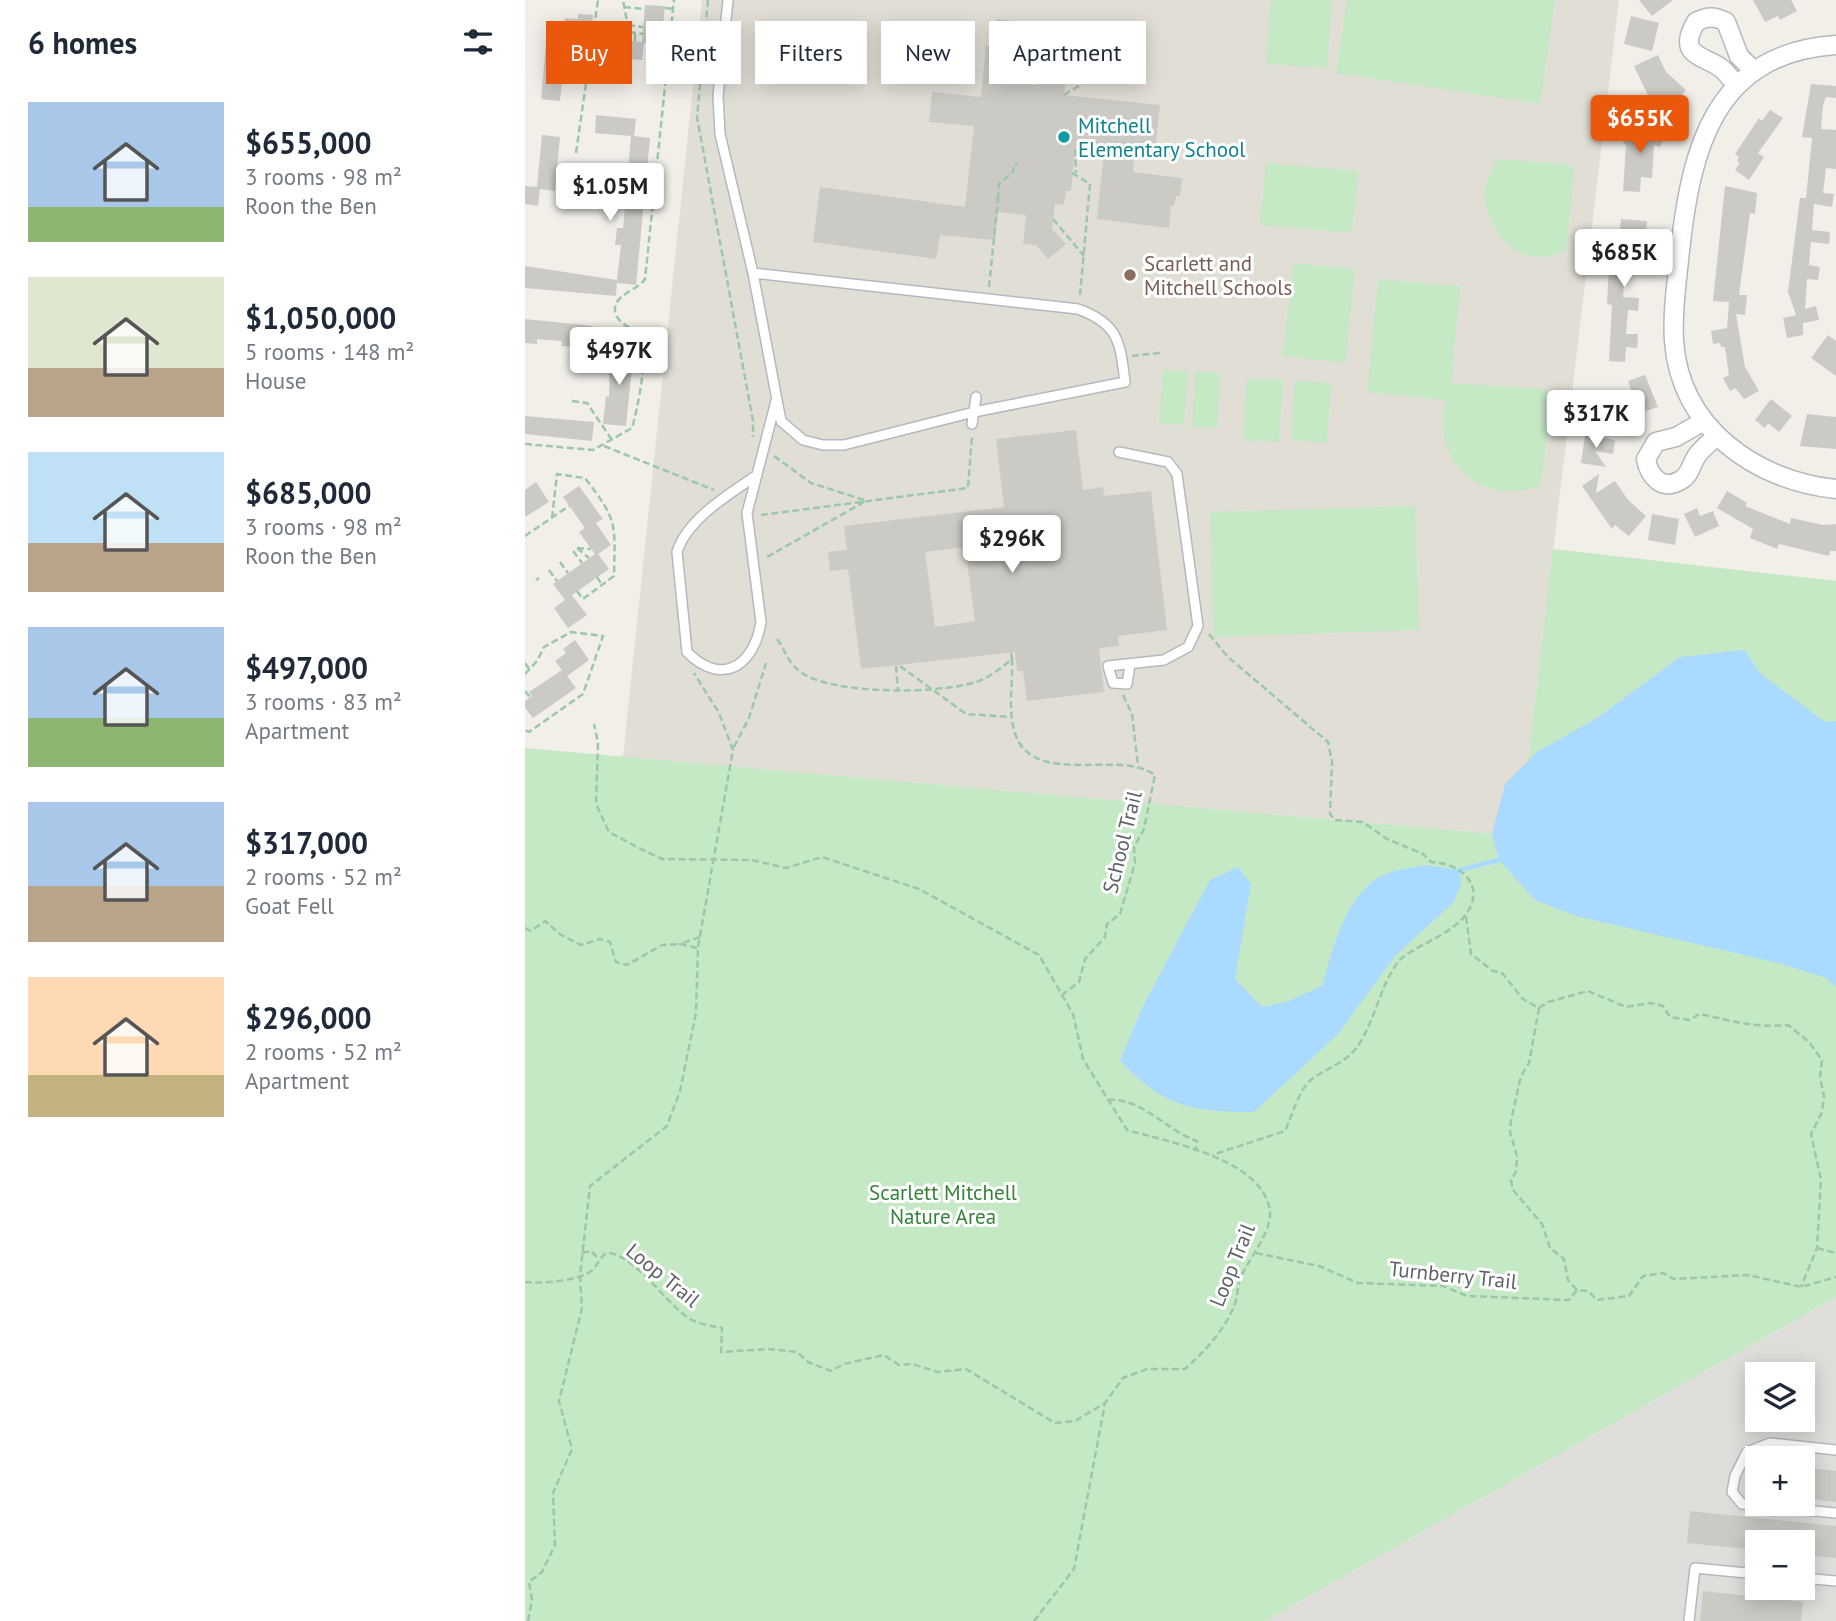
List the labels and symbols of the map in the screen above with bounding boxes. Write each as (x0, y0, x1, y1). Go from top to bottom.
pin: $655K (1591, 96, 1689, 155)
place label: Mitchell Elementary School (1078, 112, 1245, 163)
marker: Mitchell Elementary School (1056, 129, 1072, 145)
pin: $1.05M (553, 164, 667, 223)
pin: $685K (1575, 230, 1673, 289)
place label: Scarlett and Mitchell Schools (1144, 250, 1292, 301)
marker: Scarlett and Mitchell Schools (1122, 267, 1138, 283)
pin: $497K (570, 328, 668, 387)
pin: $317K (1547, 391, 1645, 450)
pin: $296K (963, 516, 1061, 575)
street label: School Trail (1096, 788, 1148, 896)
park label: Scarlett Mitchell Nature Area (869, 1179, 1017, 1230)
street label: Loop Trail (1203, 1220, 1261, 1310)
street label: Loop Trail (621, 1237, 705, 1313)
street label: Turnberry Trail (1388, 1255, 1518, 1295)

